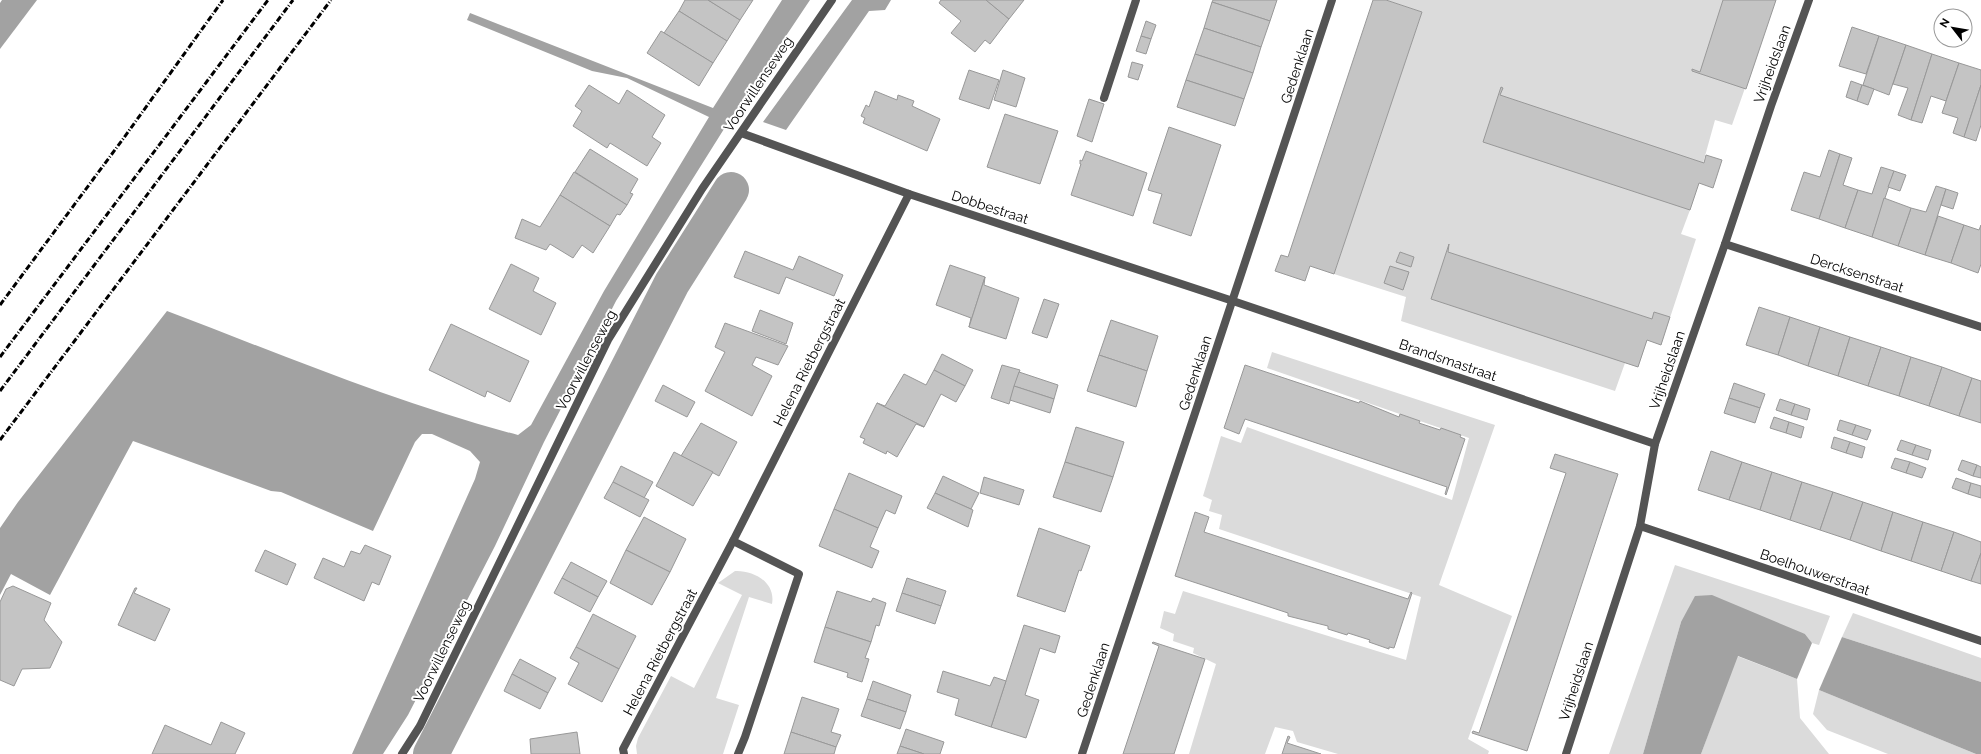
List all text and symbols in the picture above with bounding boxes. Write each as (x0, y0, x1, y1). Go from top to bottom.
north arrow (1933, 8, 1973, 48)
text: N (1937, 16, 1953, 30)
street label: Vrijheidslaan (1750, 23, 1794, 105)
street label: Gedenklaan (1277, 26, 1317, 106)
street label: Voorwillenseweg (720, 33, 796, 135)
street label: Dobbestraat (949, 187, 1031, 227)
street label: Dercksenstraat (1808, 250, 1906, 296)
street label: Helena Rietbergstraat (770, 295, 848, 429)
street label: Voorwillenseweg (553, 307, 619, 413)
street label: Vrijheidslaan (1646, 329, 1688, 411)
street label: Gedenklaan (1175, 333, 1215, 413)
street label: Brandsmastraat (1397, 336, 1499, 384)
street label: Boelhouwerstraat (1758, 546, 1872, 598)
street label: Helena Rietbergstraat (620, 586, 700, 718)
street label: Voorwillenseweg (410, 597, 474, 705)
street label: Vrijheidslaan (1556, 639, 1596, 723)
street label: Gedenklaan (1073, 640, 1113, 720)

